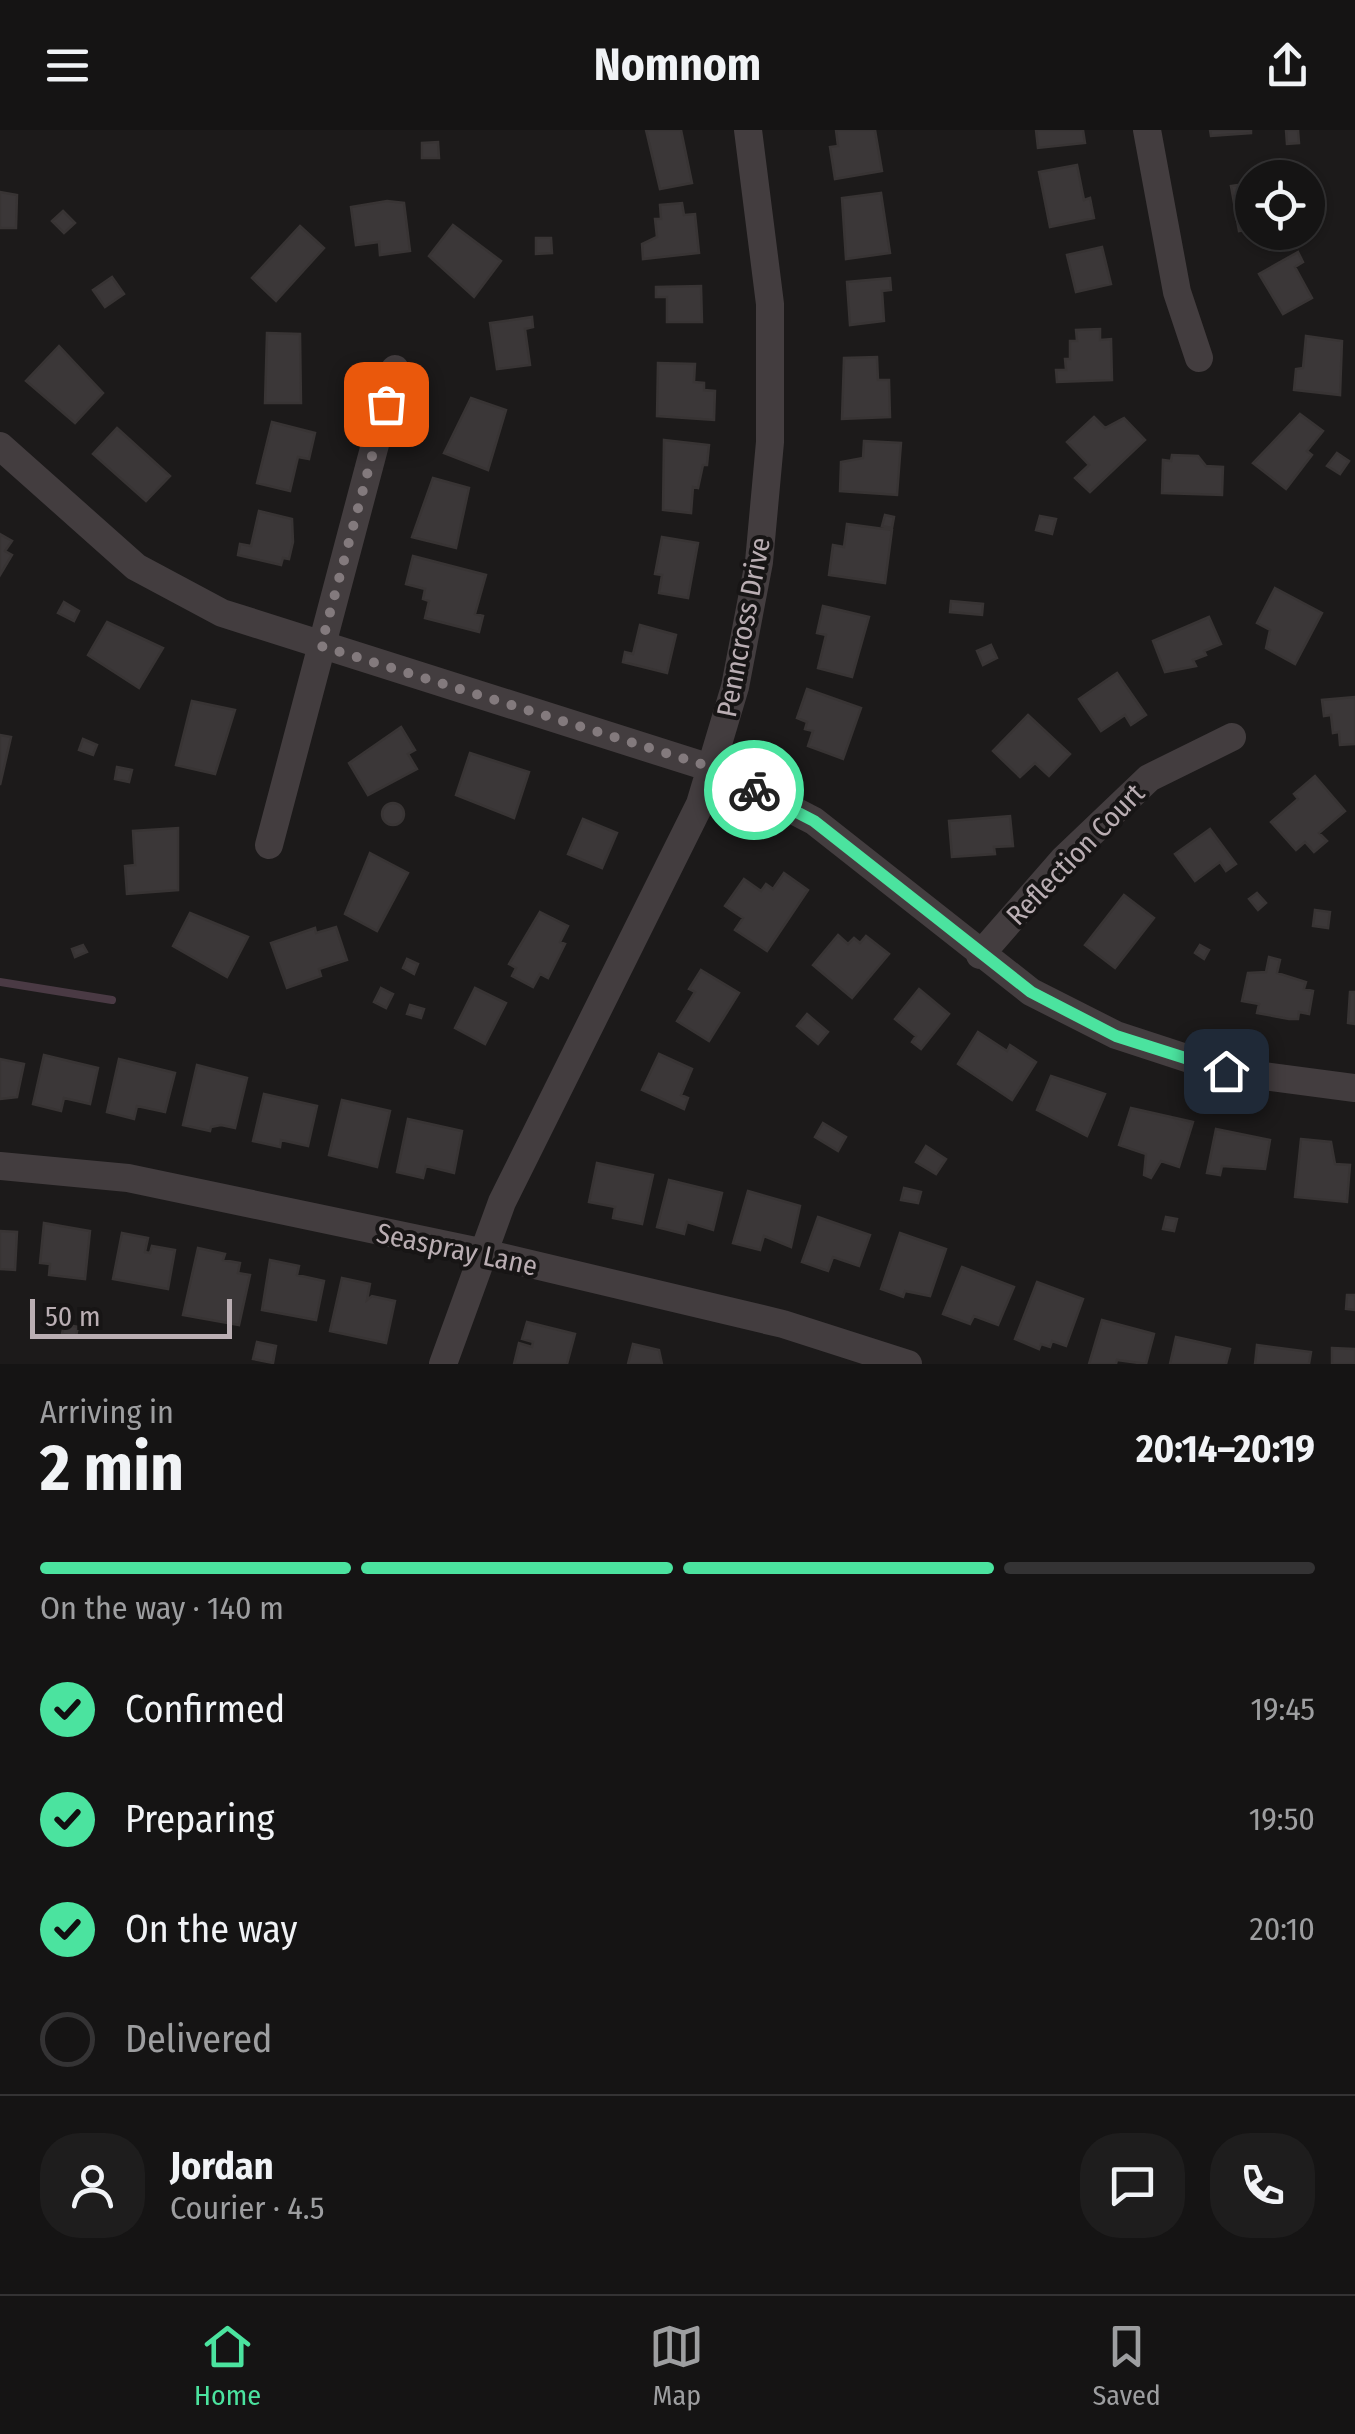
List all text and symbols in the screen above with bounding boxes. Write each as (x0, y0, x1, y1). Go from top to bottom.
icon: menu (40, 38, 95, 93)
text: Nomnom (594, 38, 761, 92)
icon: share (1260, 38, 1315, 93)
map controls (1235, 160, 1325, 250)
button: locate (1235, 160, 1325, 250)
pin (344, 362, 429, 447)
icon: bag (359, 377, 414, 432)
street label: Penncross Drive (710, 534, 777, 720)
courier (704, 740, 804, 840)
icon: bike (727, 763, 782, 818)
street label: Reflection Court (1000, 776, 1152, 932)
pin (1184, 1029, 1269, 1114)
icon: home (1199, 1044, 1254, 1099)
street label: Seaspray Lane (373, 1216, 540, 1283)
scale bar (30, 1294, 232, 1338)
text: 50 m (45, 1300, 101, 1333)
text: Arriving in (40, 1393, 174, 1431)
text: 20:14–20:19 (1136, 1426, 1315, 1472)
text: 2 min (40, 1429, 184, 1507)
text: On the way · 140 m (40, 1589, 284, 1627)
icon: check (40, 1682, 95, 1737)
text: Confirmed (125, 1686, 285, 1732)
text: 19:45 (1250, 1690, 1315, 1728)
icon: check (40, 1792, 95, 1847)
text: Preparing (125, 1796, 274, 1842)
text: 19:50 (1249, 1800, 1315, 1838)
icon: check (40, 1902, 95, 1957)
text: On the way (125, 1906, 297, 1952)
text: 20:10 (1250, 1910, 1315, 1948)
text: Delivered (125, 2016, 272, 2062)
button: person (40, 2133, 145, 2238)
button: chat (1080, 2133, 1185, 2238)
button: phone (1210, 2133, 1315, 2238)
text: Jordan (170, 2143, 274, 2189)
text: Courier · 4.5 (170, 2189, 325, 2227)
tab: Home (194, 2319, 261, 2412)
tab: Map (649, 2319, 704, 2412)
tab: Saved (1092, 2319, 1161, 2412)

